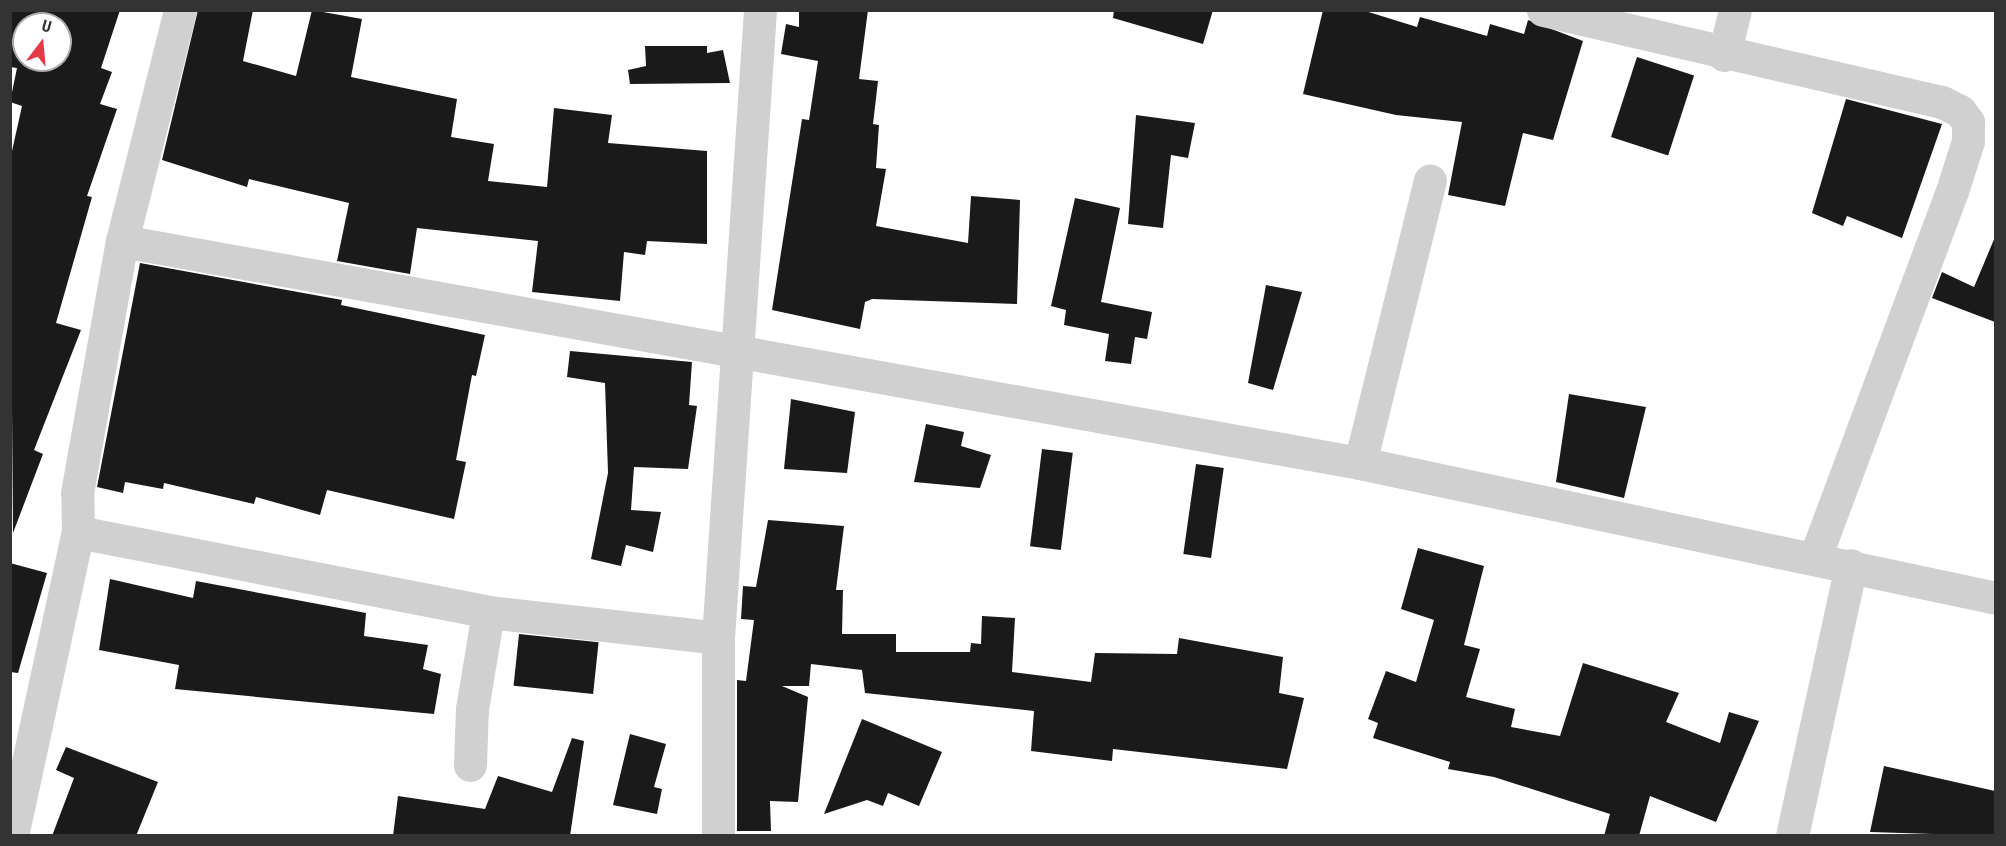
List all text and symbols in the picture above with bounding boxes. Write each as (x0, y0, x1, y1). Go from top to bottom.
north arrow (12, 12, 72, 72)
text: U (40, 16, 54, 37)

